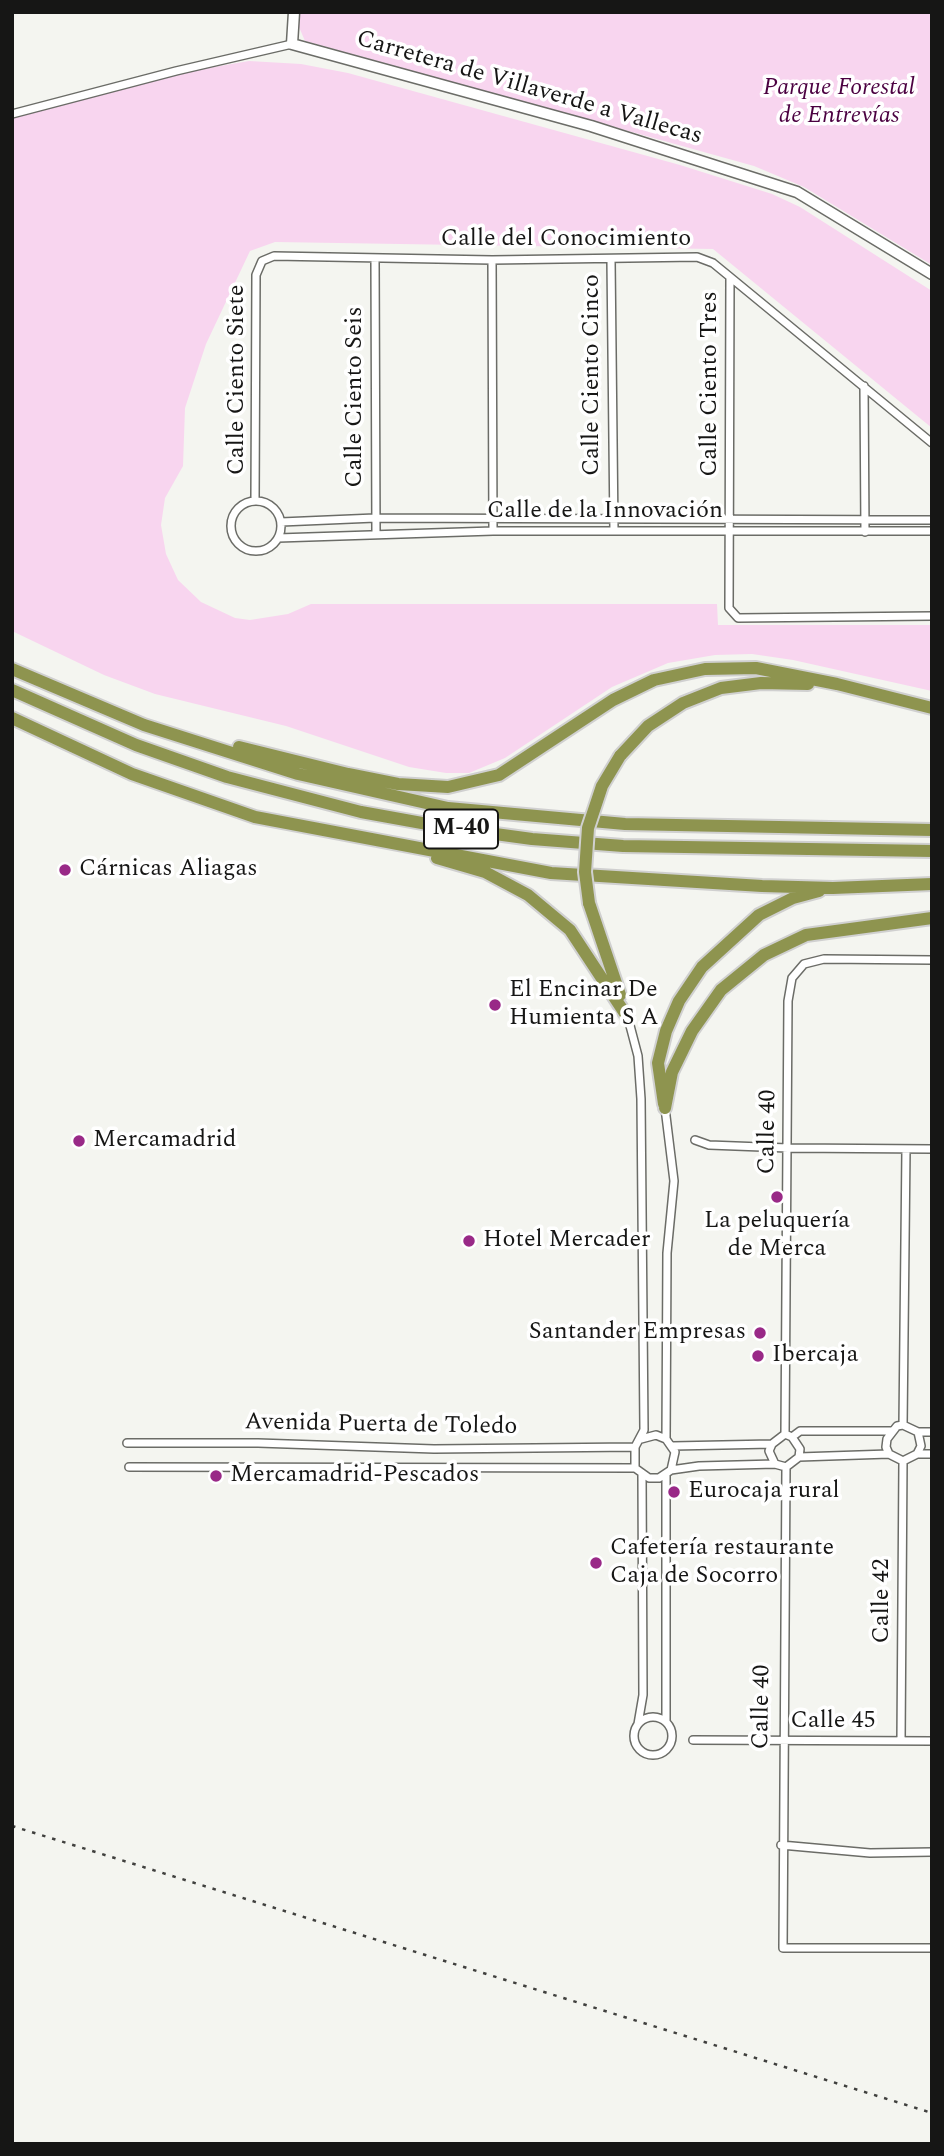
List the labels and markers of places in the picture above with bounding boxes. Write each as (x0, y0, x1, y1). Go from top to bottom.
place label: Cárnicas Aliagas (79, 856, 258, 884)
marker: Cárnicas Aliagas (57, 862, 73, 878)
place label: El Encinar De Humienta S A (509, 977, 658, 1033)
marker: El Encinar De Humienta S A (487, 997, 503, 1013)
place label: Mercamadrid (93, 1127, 237, 1155)
marker: Mercamadrid (71, 1133, 87, 1149)
marker: La peluquería de Merca (769, 1189, 785, 1205)
place label: La peluquería de Merca (704, 1208, 850, 1264)
place label: Hotel Mercader (483, 1227, 651, 1255)
marker: Hotel Mercader (461, 1233, 477, 1249)
place label: Santander Empresas (529, 1319, 746, 1347)
marker: Santander Empresas (752, 1325, 768, 1341)
place label: Ibercaja (772, 1342, 859, 1370)
marker: Ibercaja (750, 1348, 766, 1364)
place label: Mercamadrid-Pescados (230, 1462, 479, 1490)
marker: Mercamadrid-Pescados (208, 1468, 224, 1484)
place label: Eurocaja rural (688, 1478, 840, 1506)
marker: Eurocaja rural (666, 1484, 682, 1500)
place label: Cafetería restaurante Caja de Socorro (610, 1535, 834, 1591)
marker: Cafetería restaurante Caja de Socorro (588, 1555, 604, 1571)

